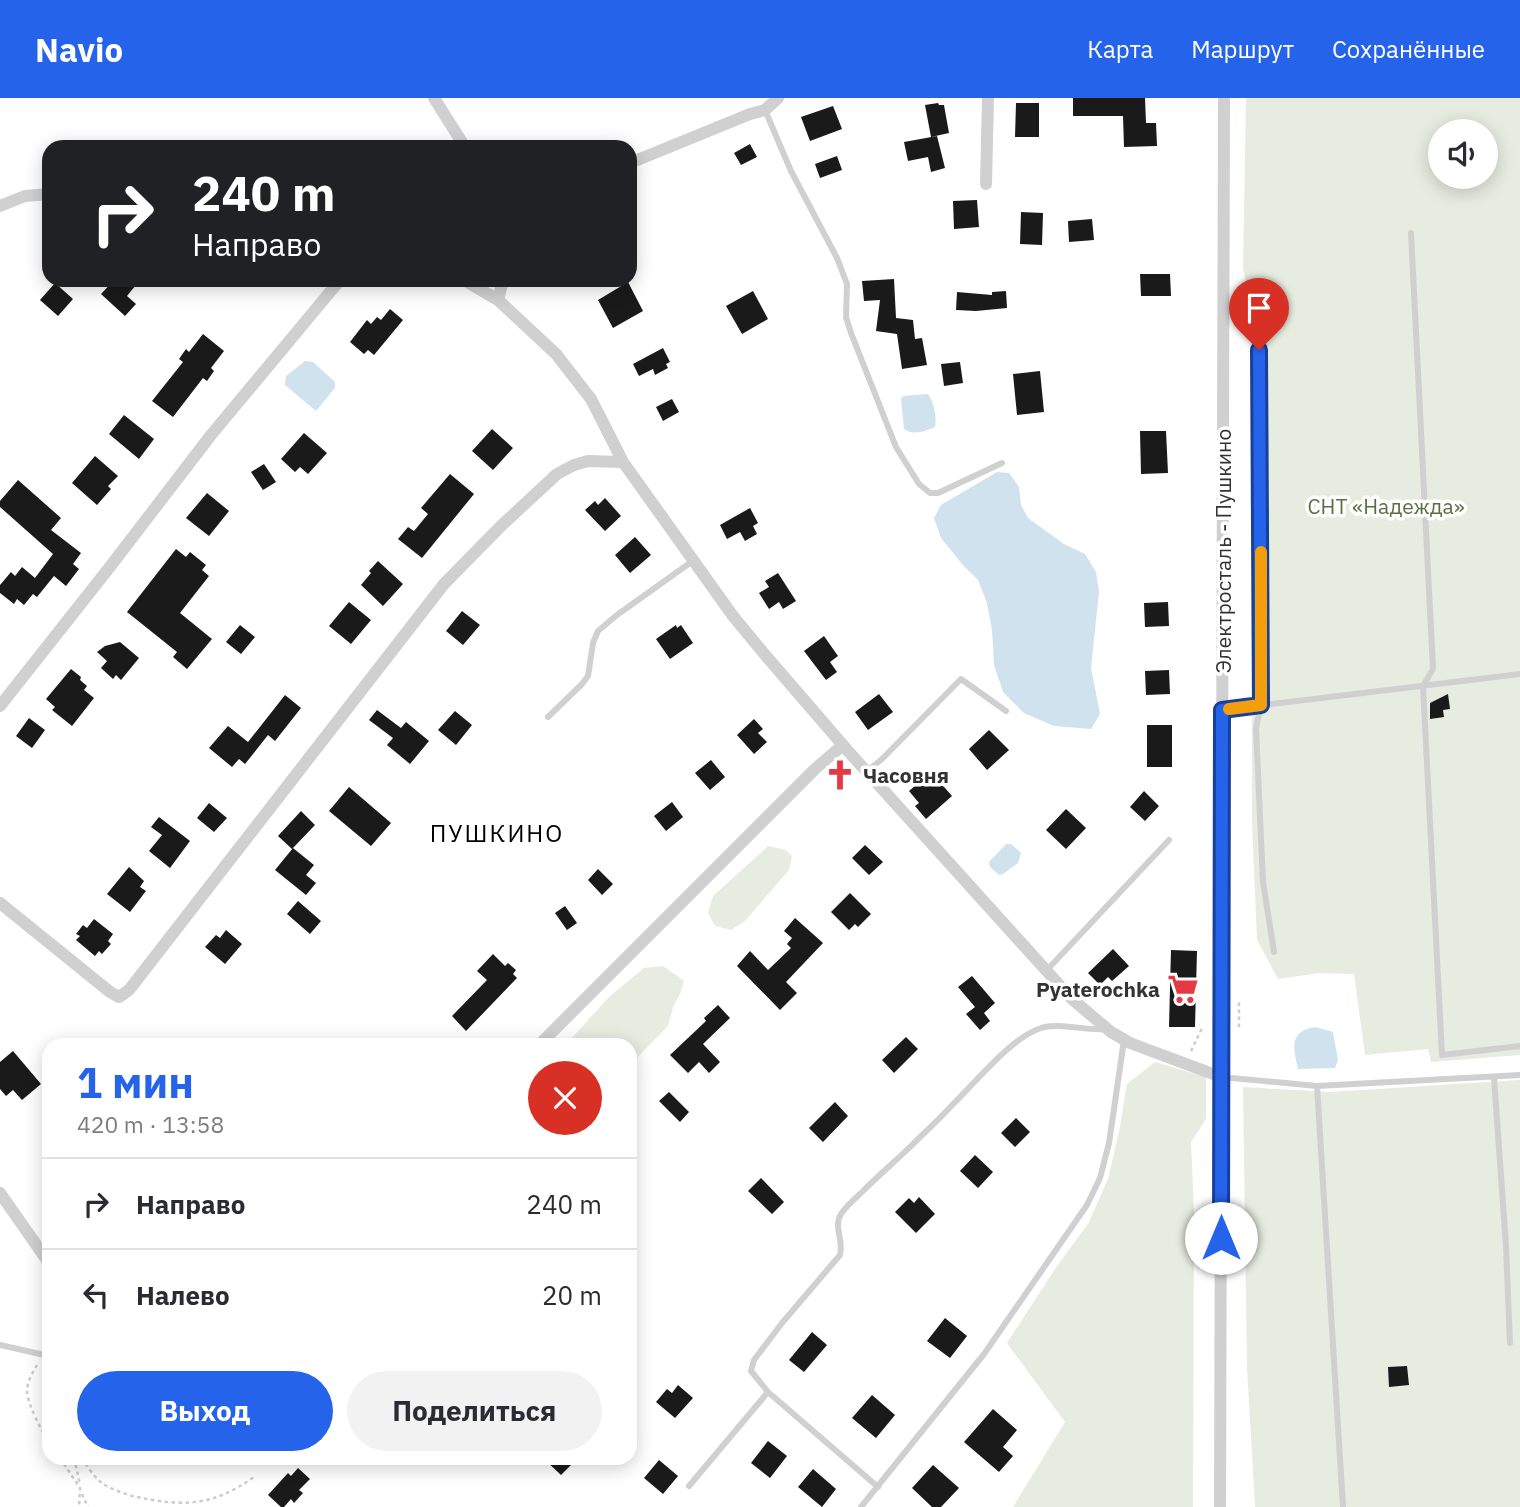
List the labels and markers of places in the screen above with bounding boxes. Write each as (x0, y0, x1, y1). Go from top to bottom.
pin (1229, 278, 1289, 350)
church icon: Часовня (823, 758, 857, 792)
place label: Часовня (863, 761, 949, 789)
supermarket icon: Pyaterochka (1166, 972, 1200, 1006)
place label: Pyaterochka (1036, 975, 1160, 1003)

